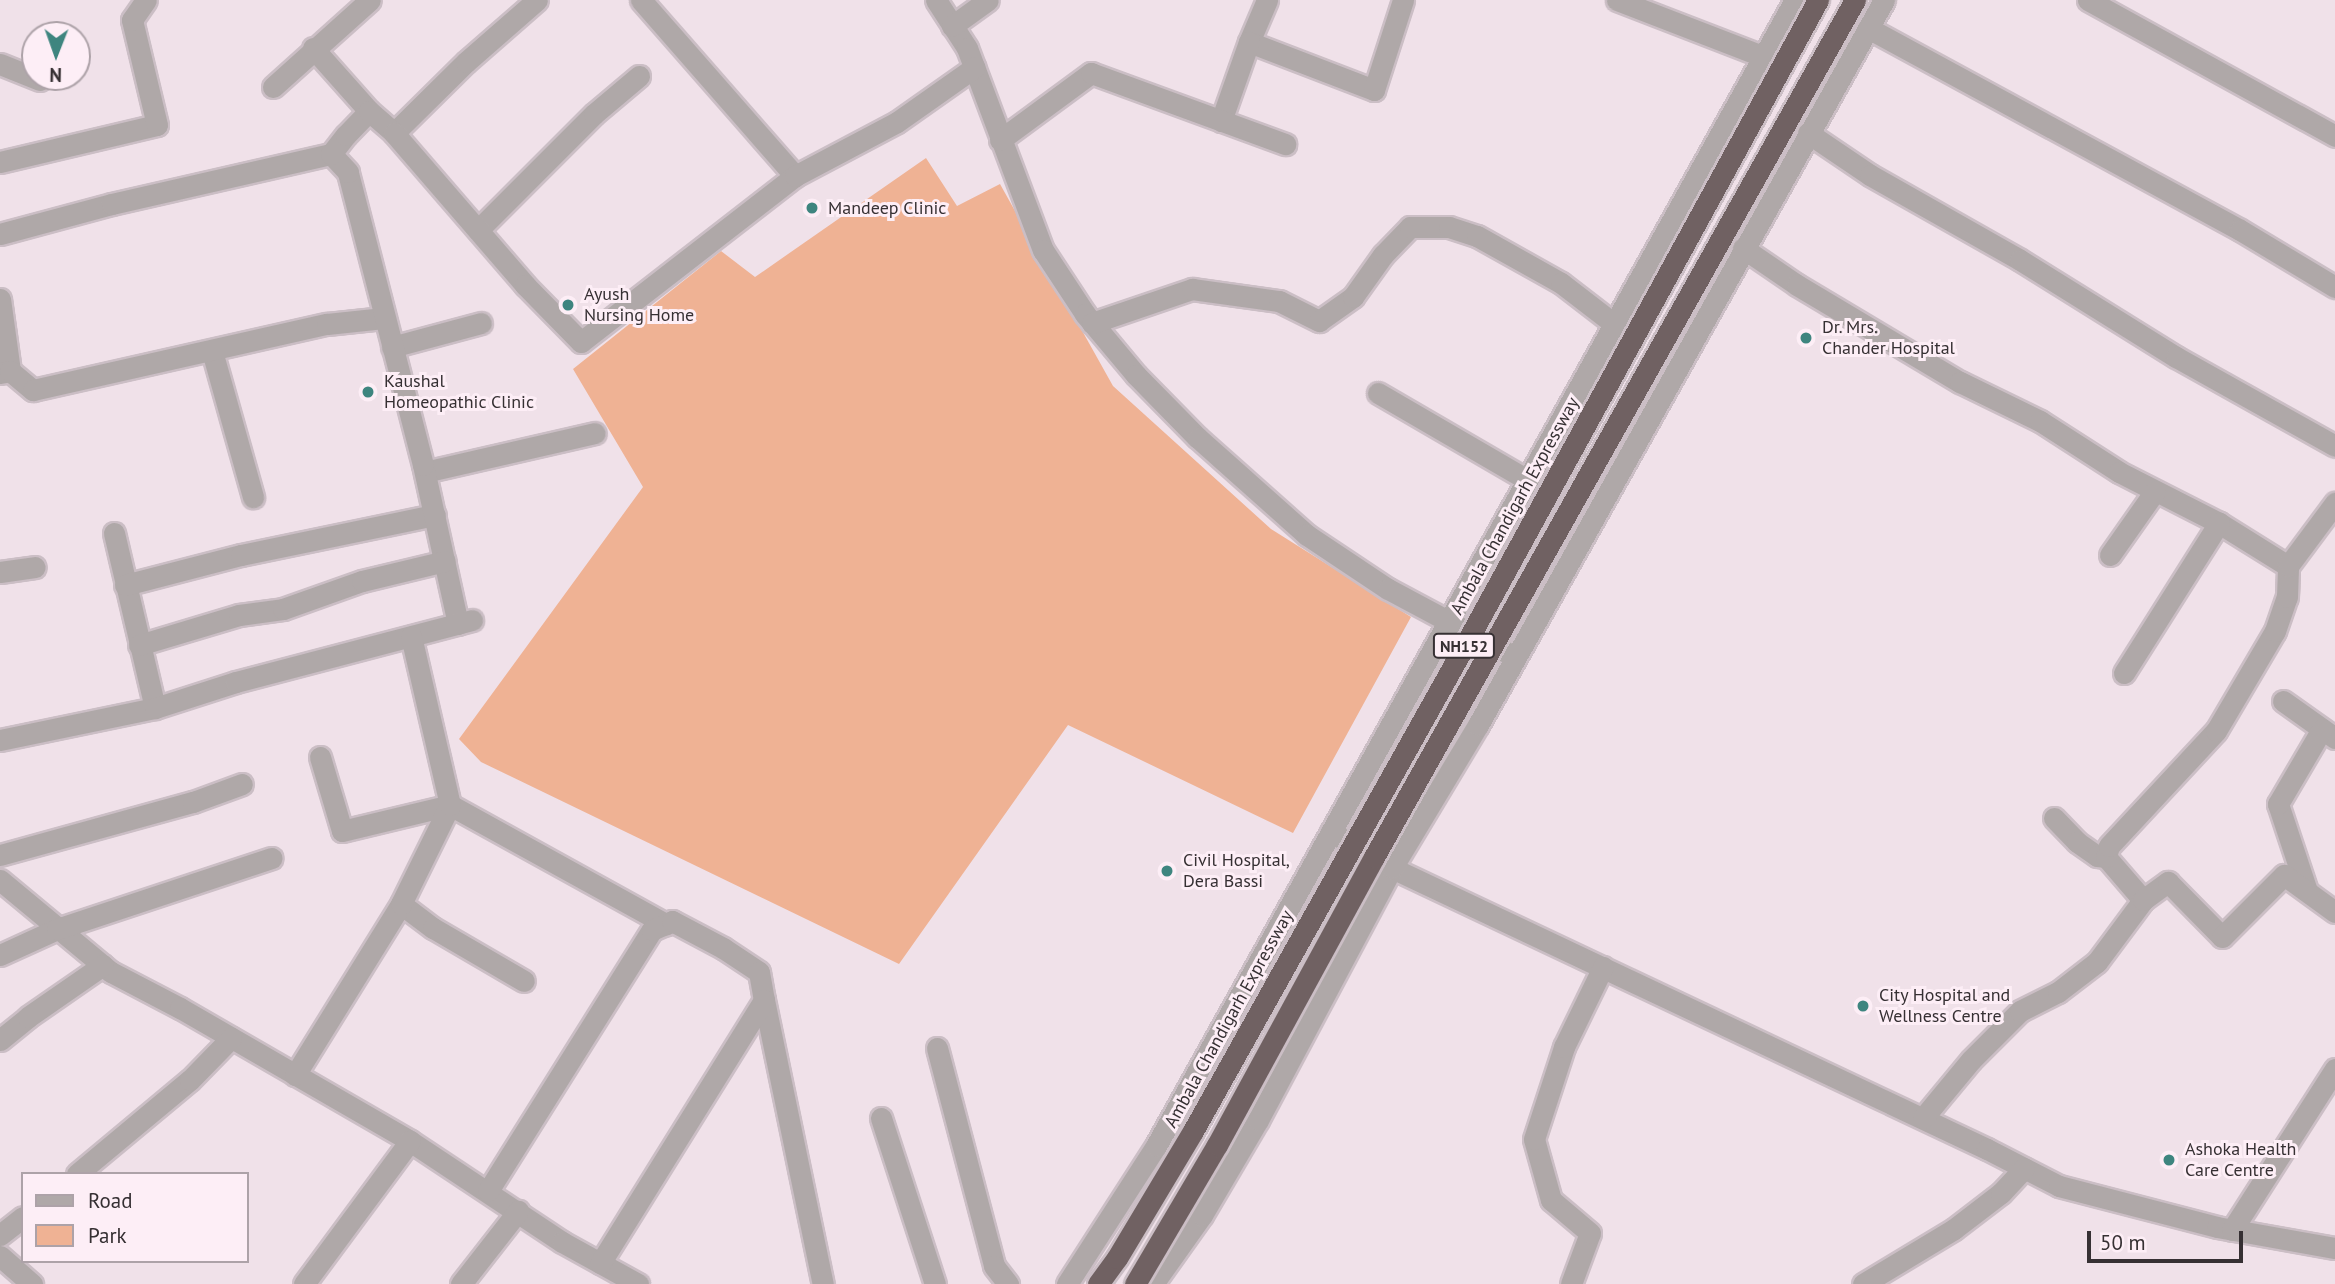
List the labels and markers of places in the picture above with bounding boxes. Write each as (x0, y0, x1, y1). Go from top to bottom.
place label: Mandeep Clinic (828, 197, 946, 219)
marker: Mandeep Clinic (802, 198, 822, 218)
place label: Ayush Nursing Home (584, 284, 694, 326)
marker: Ayush Nursing Home (558, 295, 578, 315)
place label: Dr. Mrs. Chander Hospital (1822, 317, 1955, 360)
marker: Dr. Mrs. Chander Hospital (1796, 328, 1816, 348)
place label: Kaushal Homeopathic Clinic (384, 371, 534, 414)
marker: Kaushal Homeopathic Clinic (358, 382, 378, 402)
place label: Civil Hospital, Dera Bassi (1183, 850, 1290, 892)
marker: Civil Hospital, Dera Bassi (1157, 861, 1177, 881)
place label: City Hospital and Wellness Centre (1879, 985, 2011, 1028)
marker: City Hospital and Wellness Centre (1853, 996, 1873, 1016)
place label: Ashoka Health Care Centre (2185, 1139, 2296, 1182)
marker: Ashoka Health Care Centre (2159, 1150, 2179, 1170)

